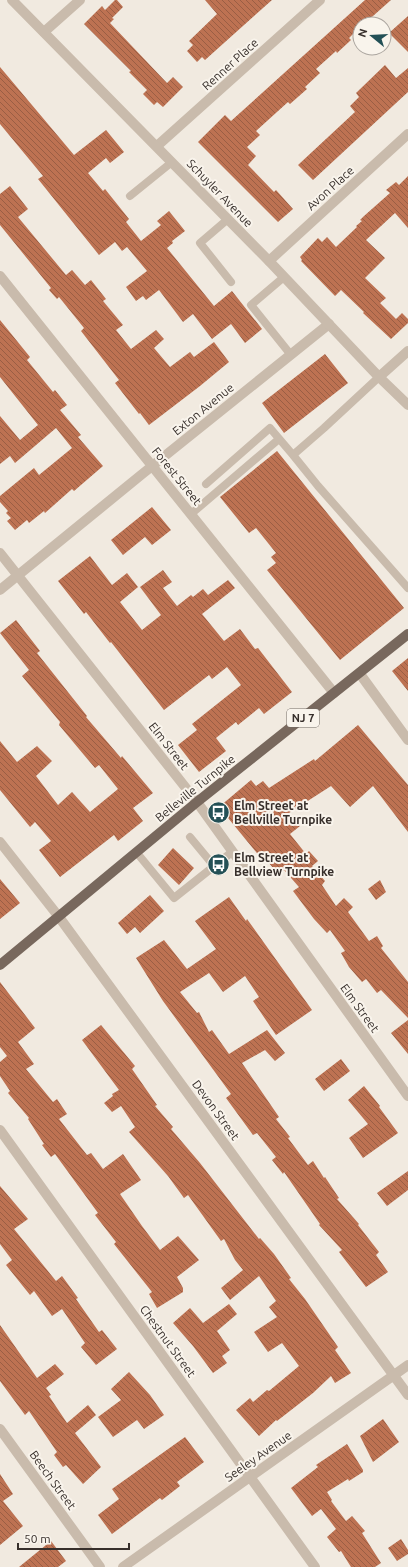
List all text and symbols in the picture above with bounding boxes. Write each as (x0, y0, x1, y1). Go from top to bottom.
north arrow (352, 16, 392, 56)
text: N (356, 27, 369, 39)
street label: Renner Place (199, 36, 261, 92)
street label: Schuyler Avenue (184, 157, 256, 229)
street label: Avon Place (304, 164, 356, 212)
street label: Exton Avenue (170, 380, 236, 438)
street label: Forest Street (150, 444, 204, 508)
road number: NJ 7 (287, 709, 319, 727)
street label: Elm Street (146, 720, 192, 772)
street label: Belleville Turnpike (153, 752, 237, 824)
bus stop icon: Elm Street at Bellville Turnpike (205, 799, 231, 825)
place label: Elm Street at Bellville Turnpike (234, 799, 332, 826)
bus stop icon: Elm Street at Bellview Turnpike (206, 851, 232, 877)
place label: Elm Street at Bellview Turnpike (234, 851, 334, 878)
street label: Elm Street (338, 981, 382, 1035)
street label: Devon Street (190, 1077, 242, 1143)
street label: Chestnut Street (138, 1303, 199, 1380)
street label: Seeley Avenue (222, 1428, 294, 1484)
street label: Beech Street (27, 1448, 79, 1512)
scale bar (18, 1525, 129, 1551)
text: 50 m (24, 1532, 51, 1545)

